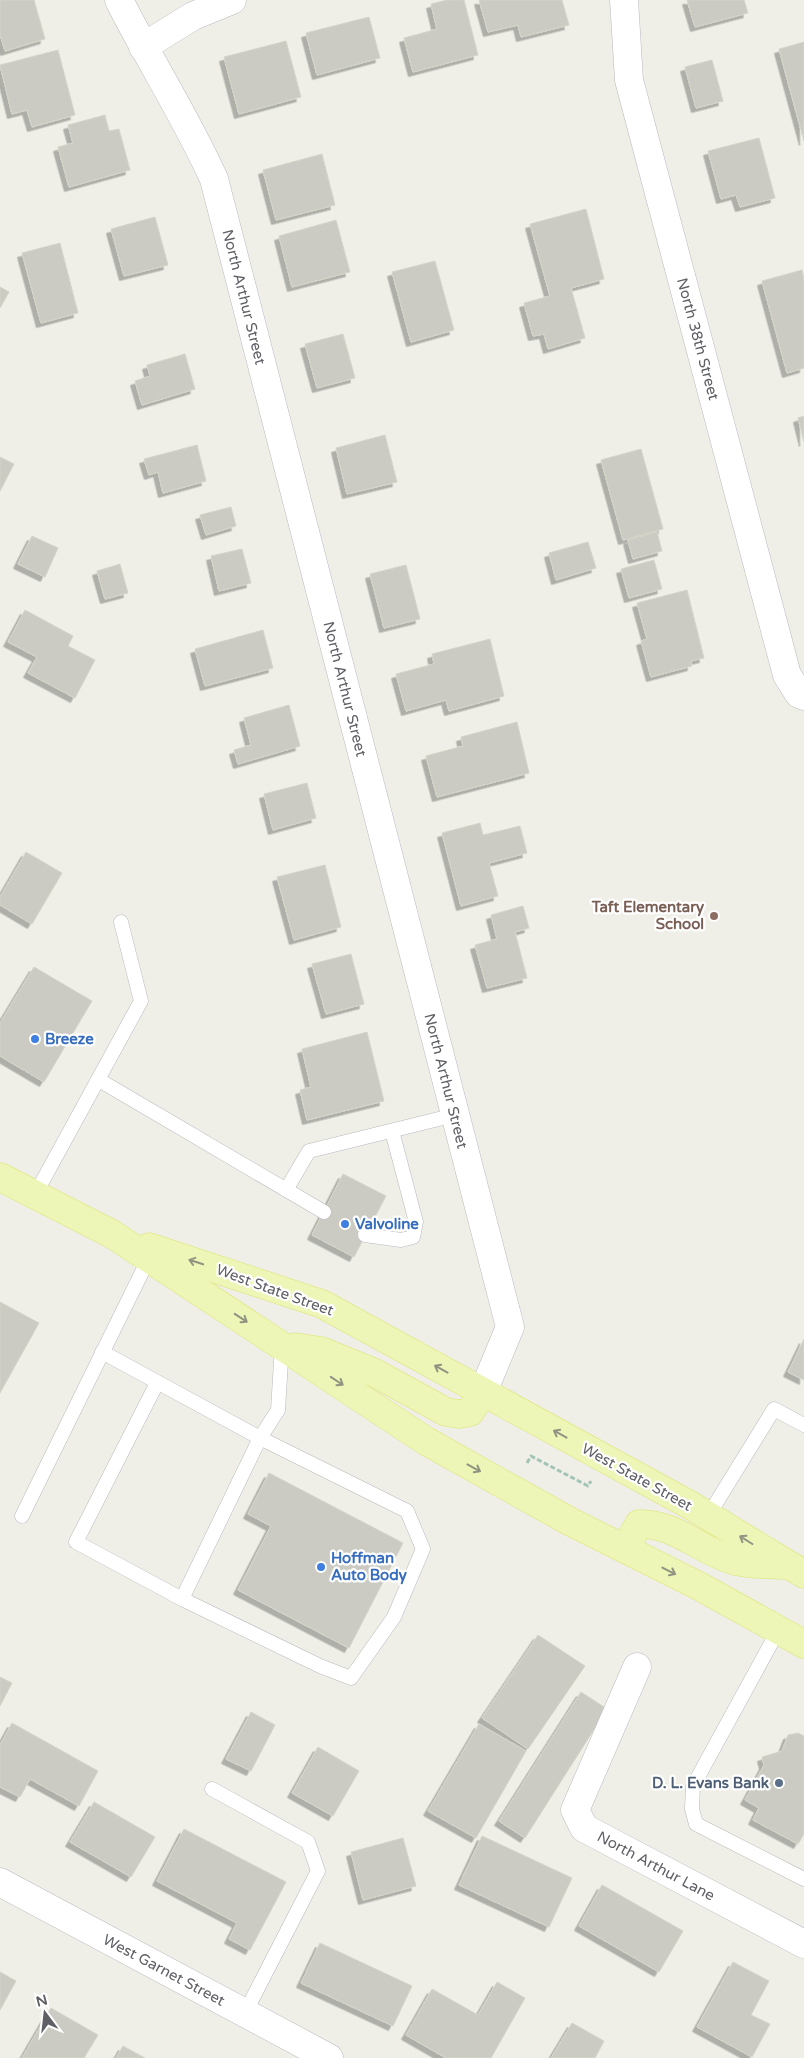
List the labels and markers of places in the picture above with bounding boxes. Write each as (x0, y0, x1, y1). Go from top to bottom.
place label: Taft Elementary School (591, 898, 704, 933)
marker: Taft Elementary School (708, 910, 720, 922)
place label: Breeze (45, 1030, 94, 1048)
marker: Breeze (29, 1033, 41, 1045)
place label: Valvoline (355, 1215, 419, 1233)
marker: Valvoline (339, 1218, 351, 1230)
place label: Hoffman Auto Body (331, 1549, 407, 1585)
marker: Hoffman Auto Body (315, 1561, 327, 1573)
place label: D. L. Evans Bank (652, 1774, 769, 1792)
marker: D. L. Evans Bank (773, 1777, 785, 1789)

